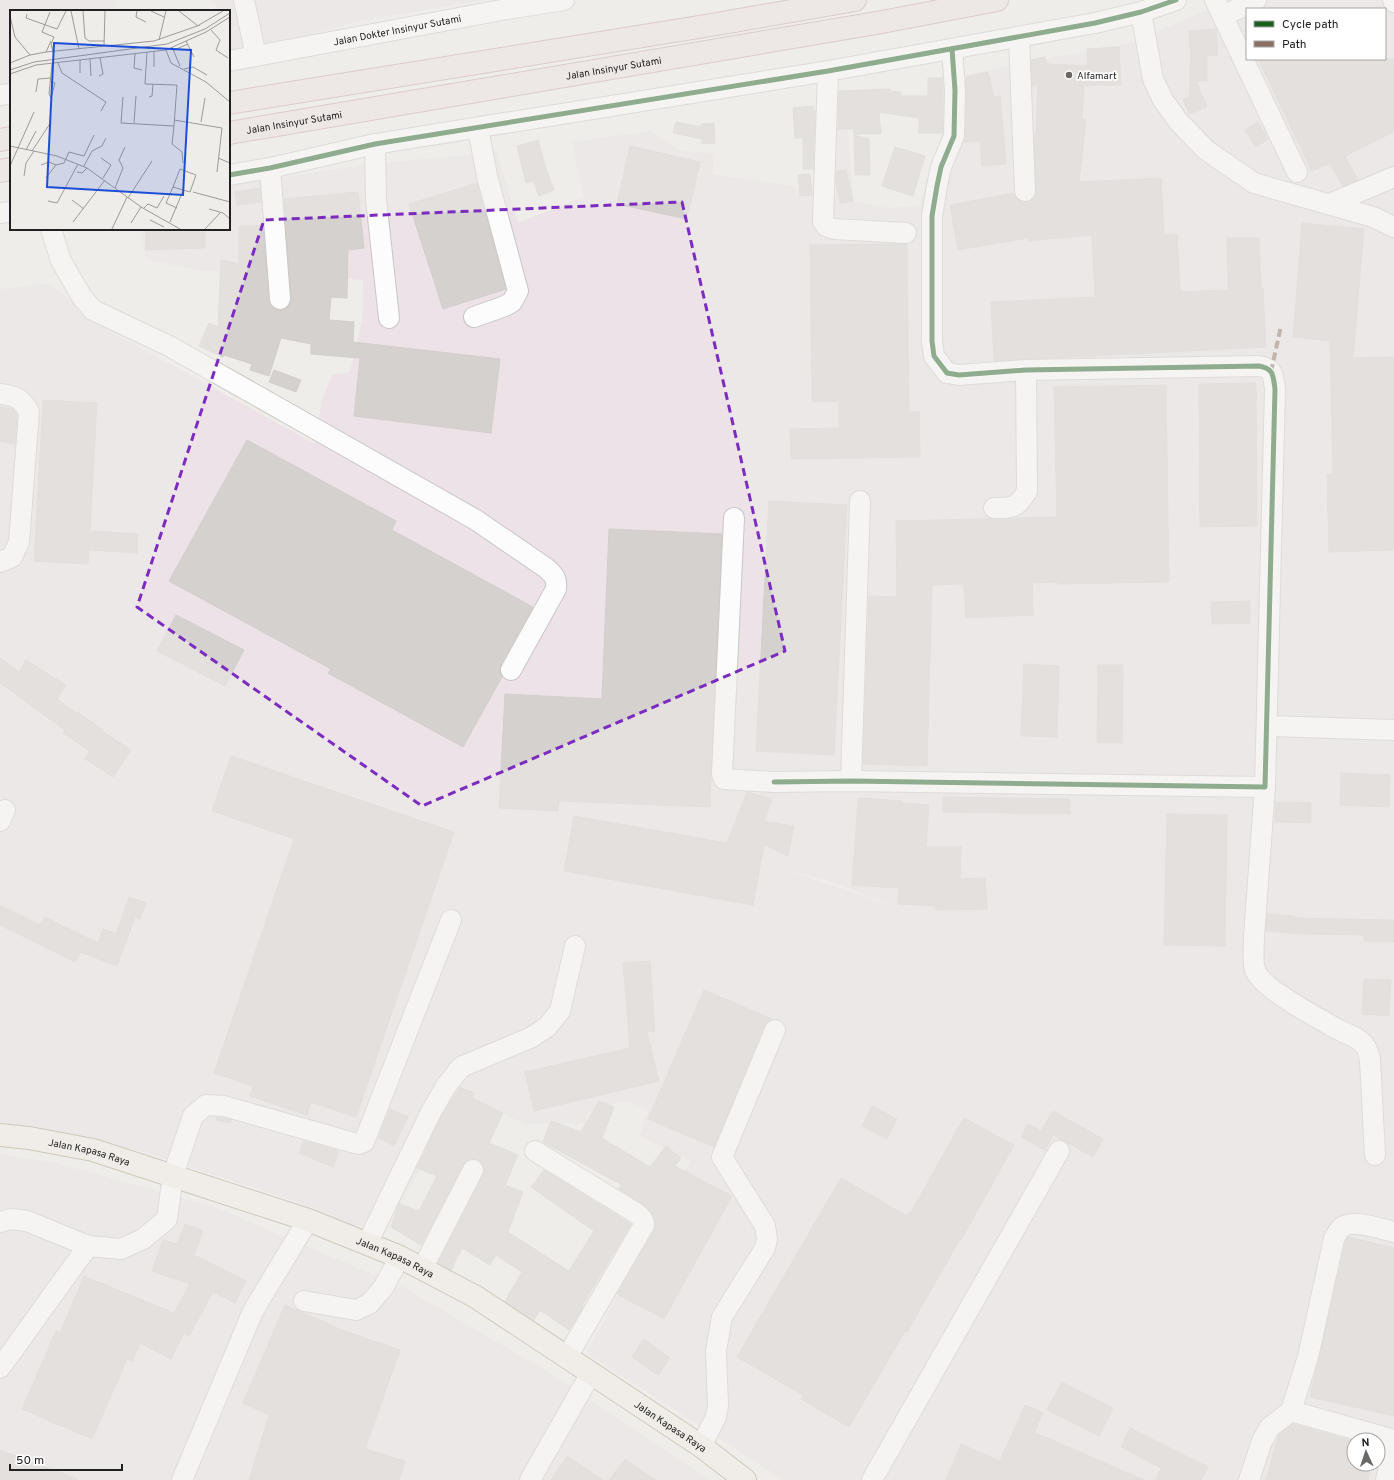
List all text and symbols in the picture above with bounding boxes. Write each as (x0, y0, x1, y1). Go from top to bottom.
legend (1246, 8, 1386, 60)
inset map (10, 10, 230, 230)
street label: Jalan Dokter Insinyur Sutami (332, 13, 462, 49)
text: Cycle path (1282, 17, 1339, 33)
text: Path (1282, 37, 1307, 53)
street label: Jalan Insinyur Sutami (565, 55, 663, 84)
marker: Alfamart (1064, 70, 1074, 80)
place label: Alfamart (1077, 70, 1117, 83)
street label: Jalan Insinyur Sutami (245, 109, 343, 138)
street label: Jalan Kapasa Raya (47, 1137, 131, 1170)
street label: Jalan Kapasa Raya (354, 1235, 435, 1282)
street label: Jalan Kapasa Raya (631, 1399, 709, 1456)
north arrow (1346, 1432, 1386, 1472)
text: N (1361, 1436, 1370, 1450)
scale bar (10, 1446, 122, 1472)
text: 50 m (16, 1453, 44, 1469)

